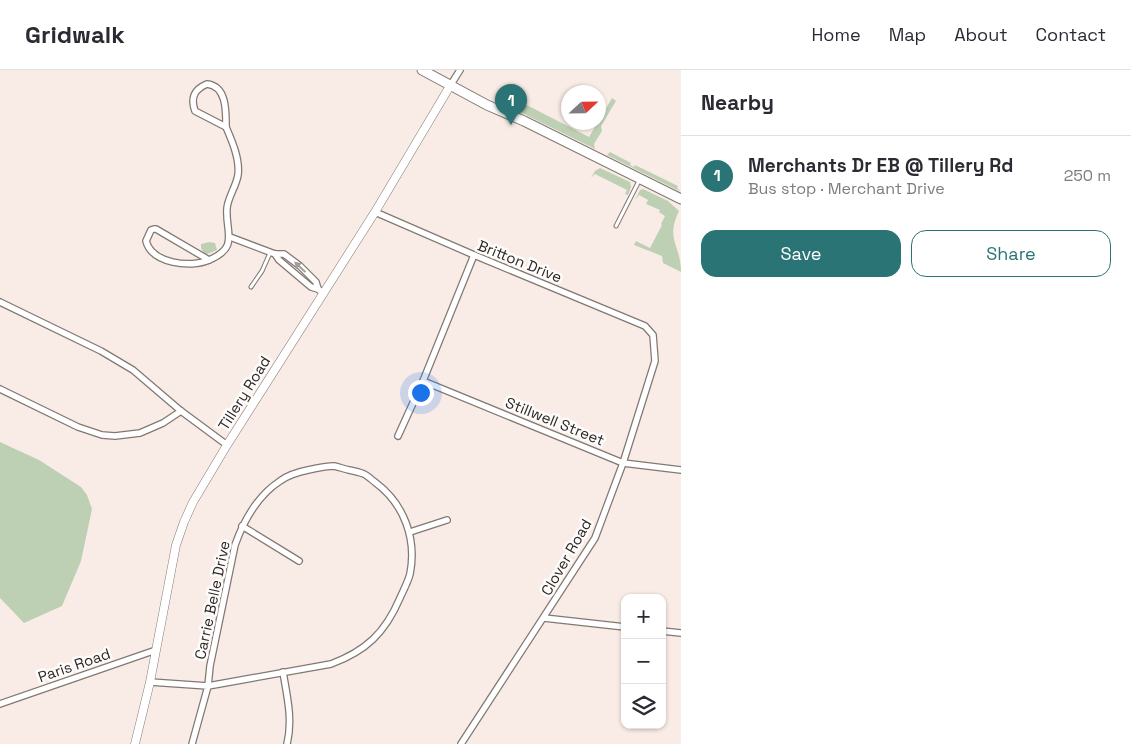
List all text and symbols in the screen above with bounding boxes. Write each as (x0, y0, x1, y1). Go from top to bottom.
text: Gridwalk (25, 19, 125, 50)
text: Home (812, 23, 861, 46)
text: Map (889, 23, 926, 46)
text: About (954, 23, 1008, 46)
text: Contact (1036, 23, 1106, 46)
pin: 1 (495, 84, 527, 125)
north arrow (561, 85, 606, 130)
text: Nearby (701, 89, 774, 116)
text: Merchants Dr EB @ Tillery Rd (748, 153, 1013, 178)
text: 1 (713, 165, 721, 186)
text: 250 m (1064, 165, 1111, 186)
text: Bus stop · Merchant Drive (748, 178, 945, 199)
button: Save (701, 230, 901, 277)
button: Share (911, 230, 1111, 277)
street label: Britton Drive (475, 235, 565, 287)
one-way arrow (295, 261, 307, 273)
street label: Tillery Road (214, 352, 274, 434)
your location (408, 380, 434, 406)
street label: Stillwell Street (503, 393, 607, 449)
street label: Clover Road (536, 515, 596, 599)
street label: Carrie Belle Drive (190, 539, 234, 661)
map controls (621, 594, 666, 729)
button: + (621, 594, 666, 639)
button: − (621, 639, 666, 684)
street label: Paris Road (35, 644, 113, 686)
button: layers (621, 684, 666, 729)

